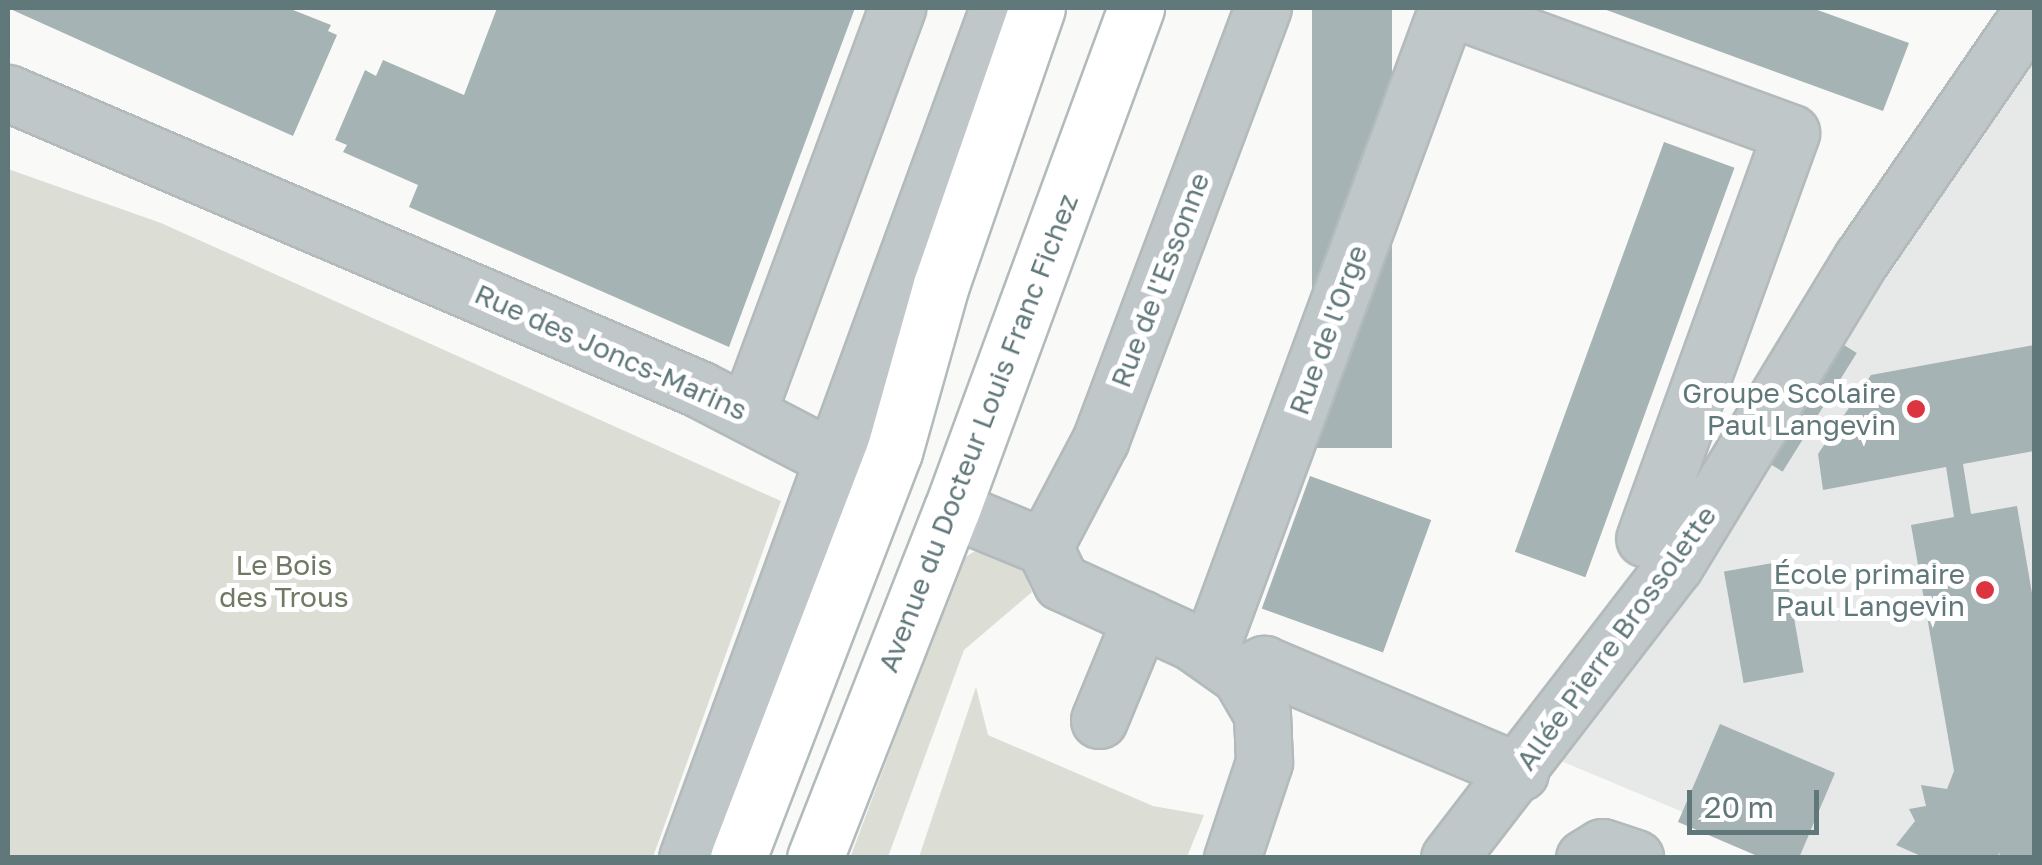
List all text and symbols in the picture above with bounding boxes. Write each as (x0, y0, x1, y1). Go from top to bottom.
street label: Rue de l'Essonne (1104, 168, 1216, 392)
street label: Avenue du Docteur Louis Franc Fichez (871, 189, 1085, 677)
street label: Rue de l'Orge (1282, 241, 1374, 419)
street label: Rue des Joncs-Marins (470, 277, 752, 427)
place label: Groupe Scolaire Paul Langevin (1682, 376, 1896, 442)
marker: Groupe Scolaire Paul Langevin (1905, 398, 1927, 420)
street label: Allée Pierre Brossolette (1509, 499, 1723, 777)
park label: Le Bois des Trous (219, 548, 349, 614)
place label: École primaire Paul Langevin (1774, 557, 1965, 623)
marker: École primaire Paul Langevin (1974, 579, 1996, 601)
scale bar (1692, 770, 1824, 832)
text: 20 m (1704, 789, 1774, 825)

